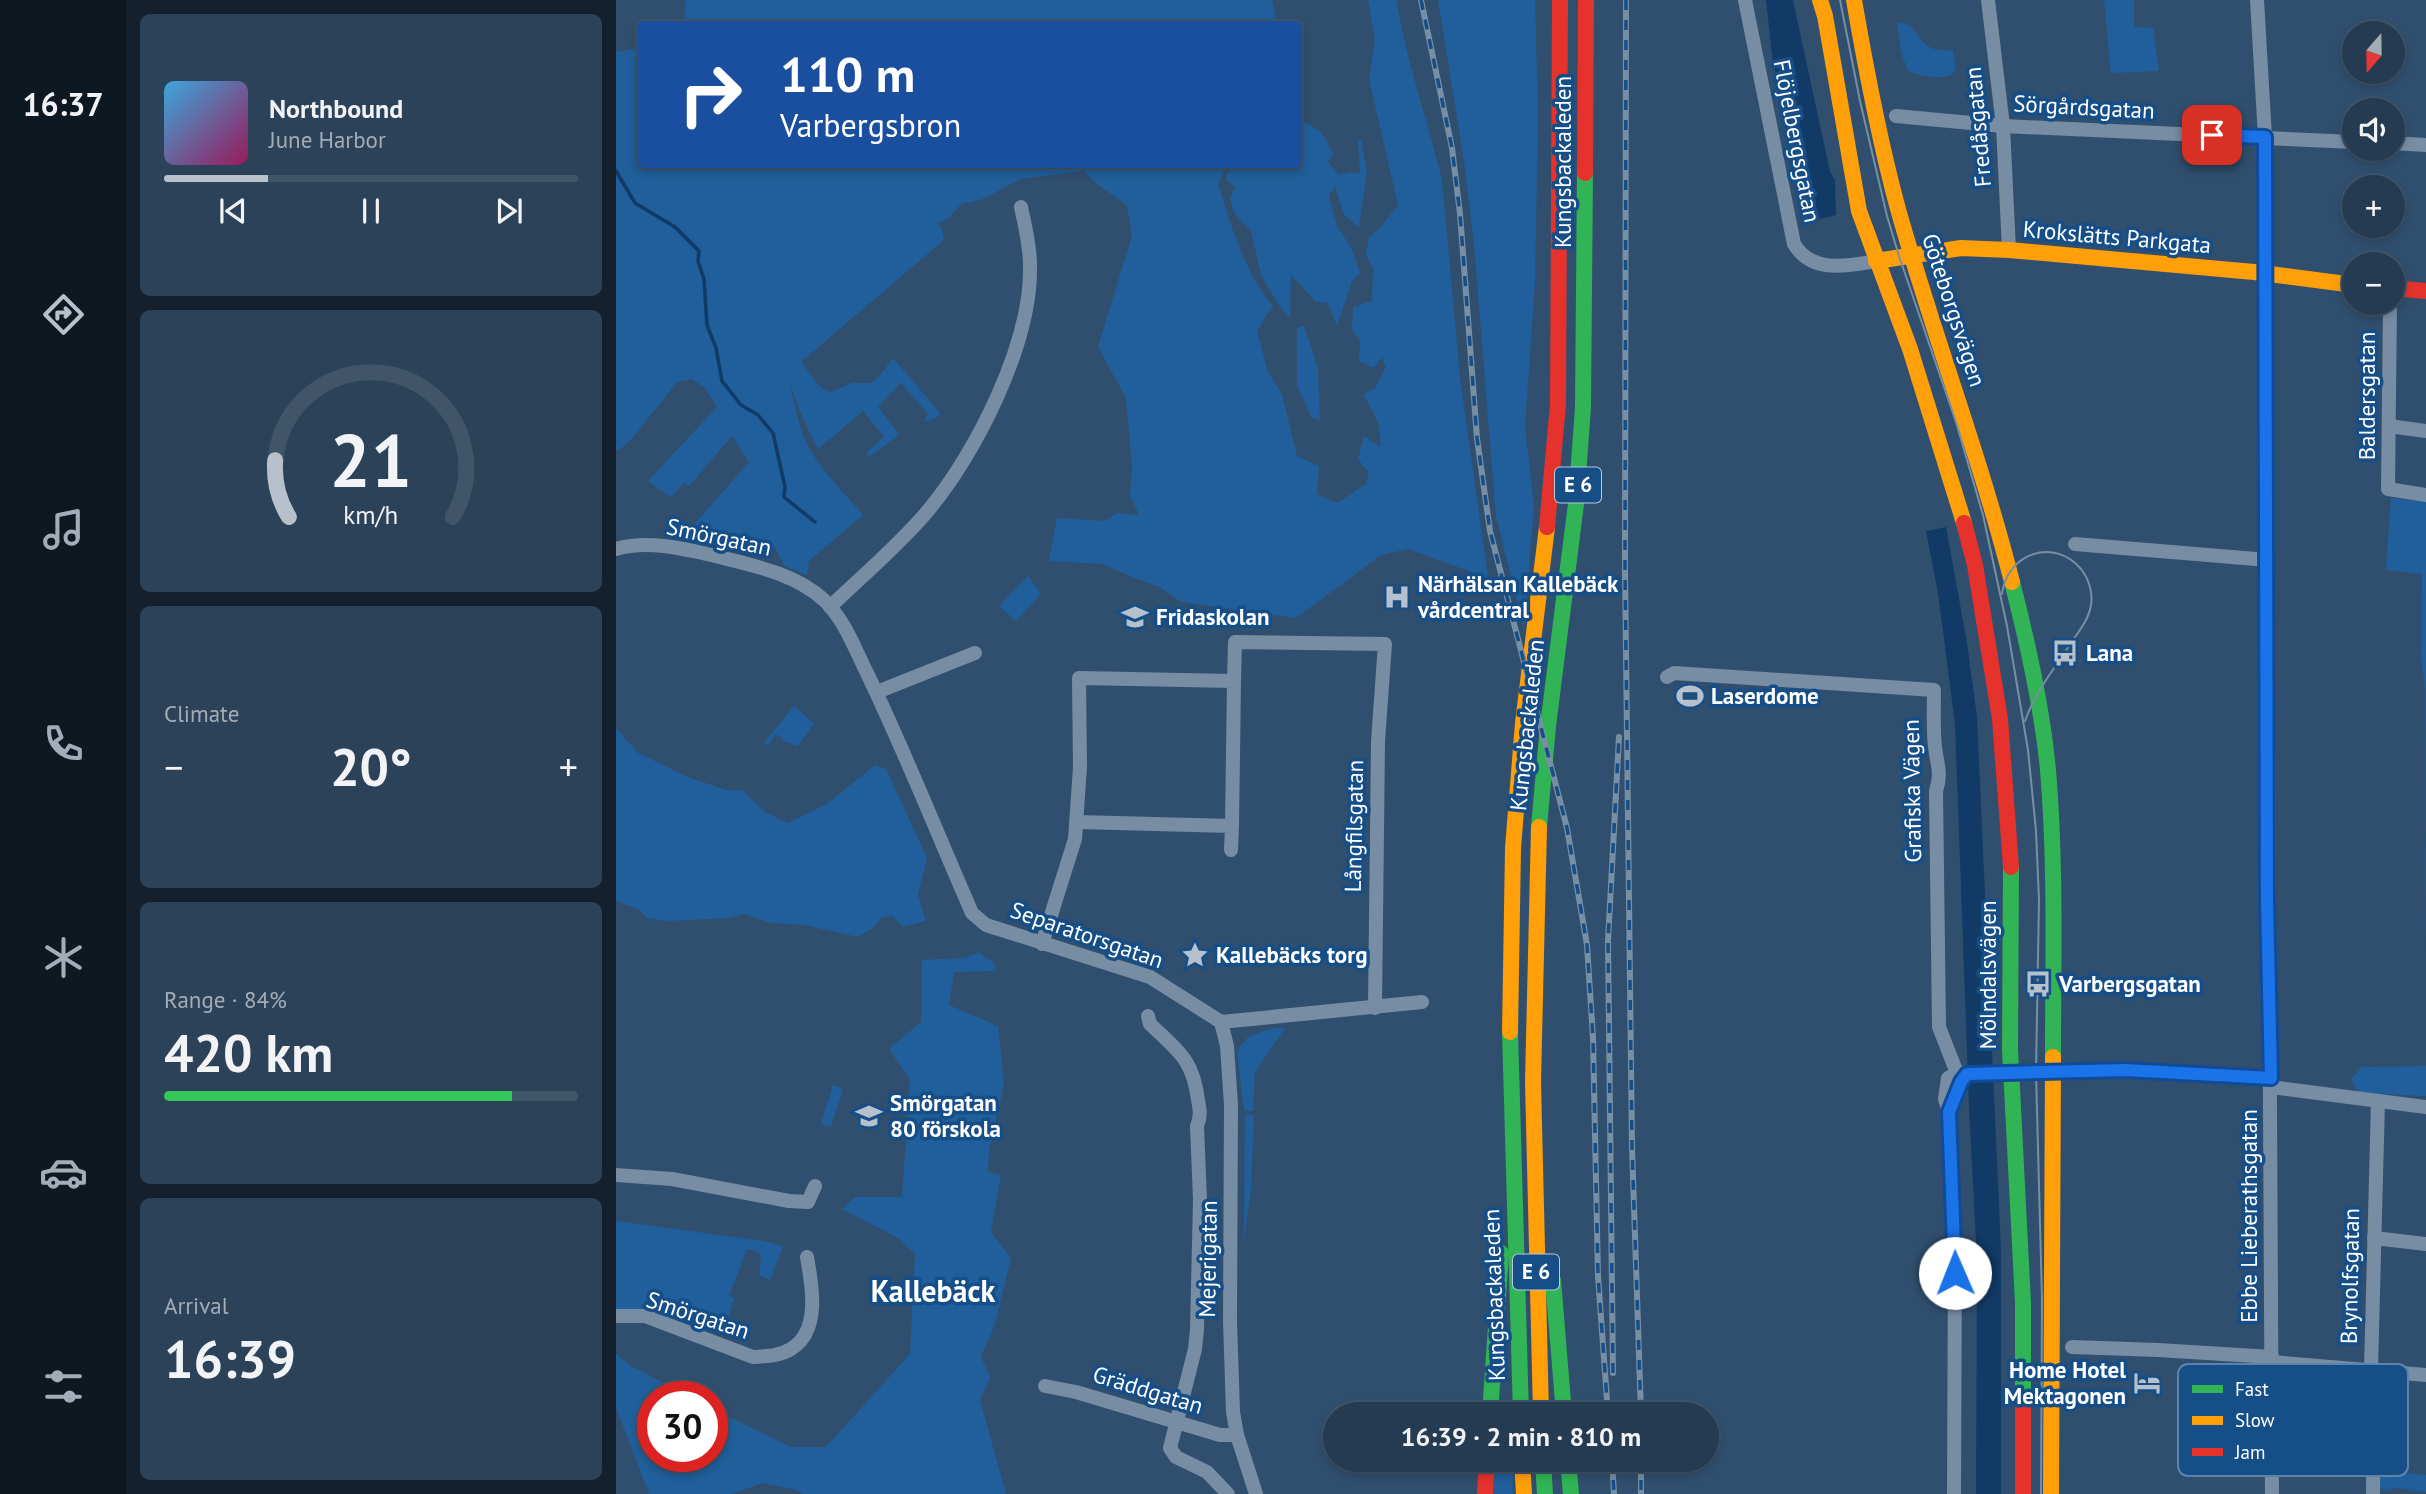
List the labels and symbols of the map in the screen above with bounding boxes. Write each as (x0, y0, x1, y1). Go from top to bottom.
north arrow (2342, 21, 2404, 84)
street label: Flöjelbergsgatan (1768, 57, 1827, 225)
street label: Fredåsgatan (1958, 66, 1997, 188)
street label: Kungsbackaleden (1548, 76, 1577, 248)
street label: Sörgårdsgatan (2013, 88, 2155, 125)
pin (2182, 105, 2242, 165)
street label: Krokslätts Parkgata (2022, 214, 2212, 259)
street label: Göteborgsvägen (1916, 230, 1993, 390)
street label: Baldersgatan (2352, 332, 2381, 460)
road number: E 6 (1555, 468, 1601, 503)
street label: Smörgatan (664, 511, 774, 562)
place label: Närhälsan Kallebäck vårdcentral (1417, 569, 1619, 624)
hospital icon: Närhälsan Kallebäck vårdcentral (1382, 582, 1412, 612)
school or university icon: Fridaskolan (1120, 602, 1150, 632)
place label: Fridaskolan (1156, 602, 1270, 631)
street label: Kungsbackaleden (1503, 638, 1550, 812)
bus stop icon: Lana (2050, 638, 2080, 668)
place label: Lana (2086, 638, 2133, 667)
sports icon: Laserdome (1675, 681, 1705, 711)
place label: Laserdome (1711, 681, 1819, 710)
street label: Grafiska Vägen (1896, 719, 1927, 863)
street label: Långfilsgatan (1338, 759, 1369, 893)
street label: Separatorsgatan (1007, 895, 1167, 974)
street label: Mölndalsvägen (1973, 900, 2002, 1050)
place icon: Kallebäcks torg (1180, 940, 1210, 970)
place label: Kallebäcks torg (1216, 940, 1368, 969)
bus stop icon: Varbergsgatan (2023, 969, 2053, 999)
place label: Varbergsgatan (2058, 969, 2201, 998)
place label: Smörgatan 80 förskola (890, 1088, 1001, 1143)
school or university icon: Smörgatan 80 förskola (854, 1101, 884, 1131)
street label: Ebbe Lieberathsgatan (2234, 1109, 2263, 1323)
street label: Mejerigatan (1192, 1200, 1223, 1318)
street label: Brynolfsgatan (2334, 1208, 2365, 1344)
street label: Kungsbackaleden (1476, 1209, 1511, 1382)
position arrow (1918, 1236, 1992, 1310)
road number: E 6 (1513, 1254, 1559, 1290)
district label: Kallebäck (871, 1271, 995, 1310)
street label: Smörgatan (643, 1284, 753, 1345)
place label: Home Hotel Mektagonen (2004, 1355, 2126, 1410)
street label: Gräddgatan (1090, 1359, 1207, 1420)
legend (2178, 1364, 2408, 1476)
hotel icon: Home Hotel Mektagonen (2132, 1368, 2162, 1398)
text: Fast (2235, 1377, 2269, 1401)
speed limit sign: 30 (637, 1381, 728, 1472)
text: Slow (2235, 1408, 2275, 1432)
text: Jam (2234, 1440, 2265, 1464)

